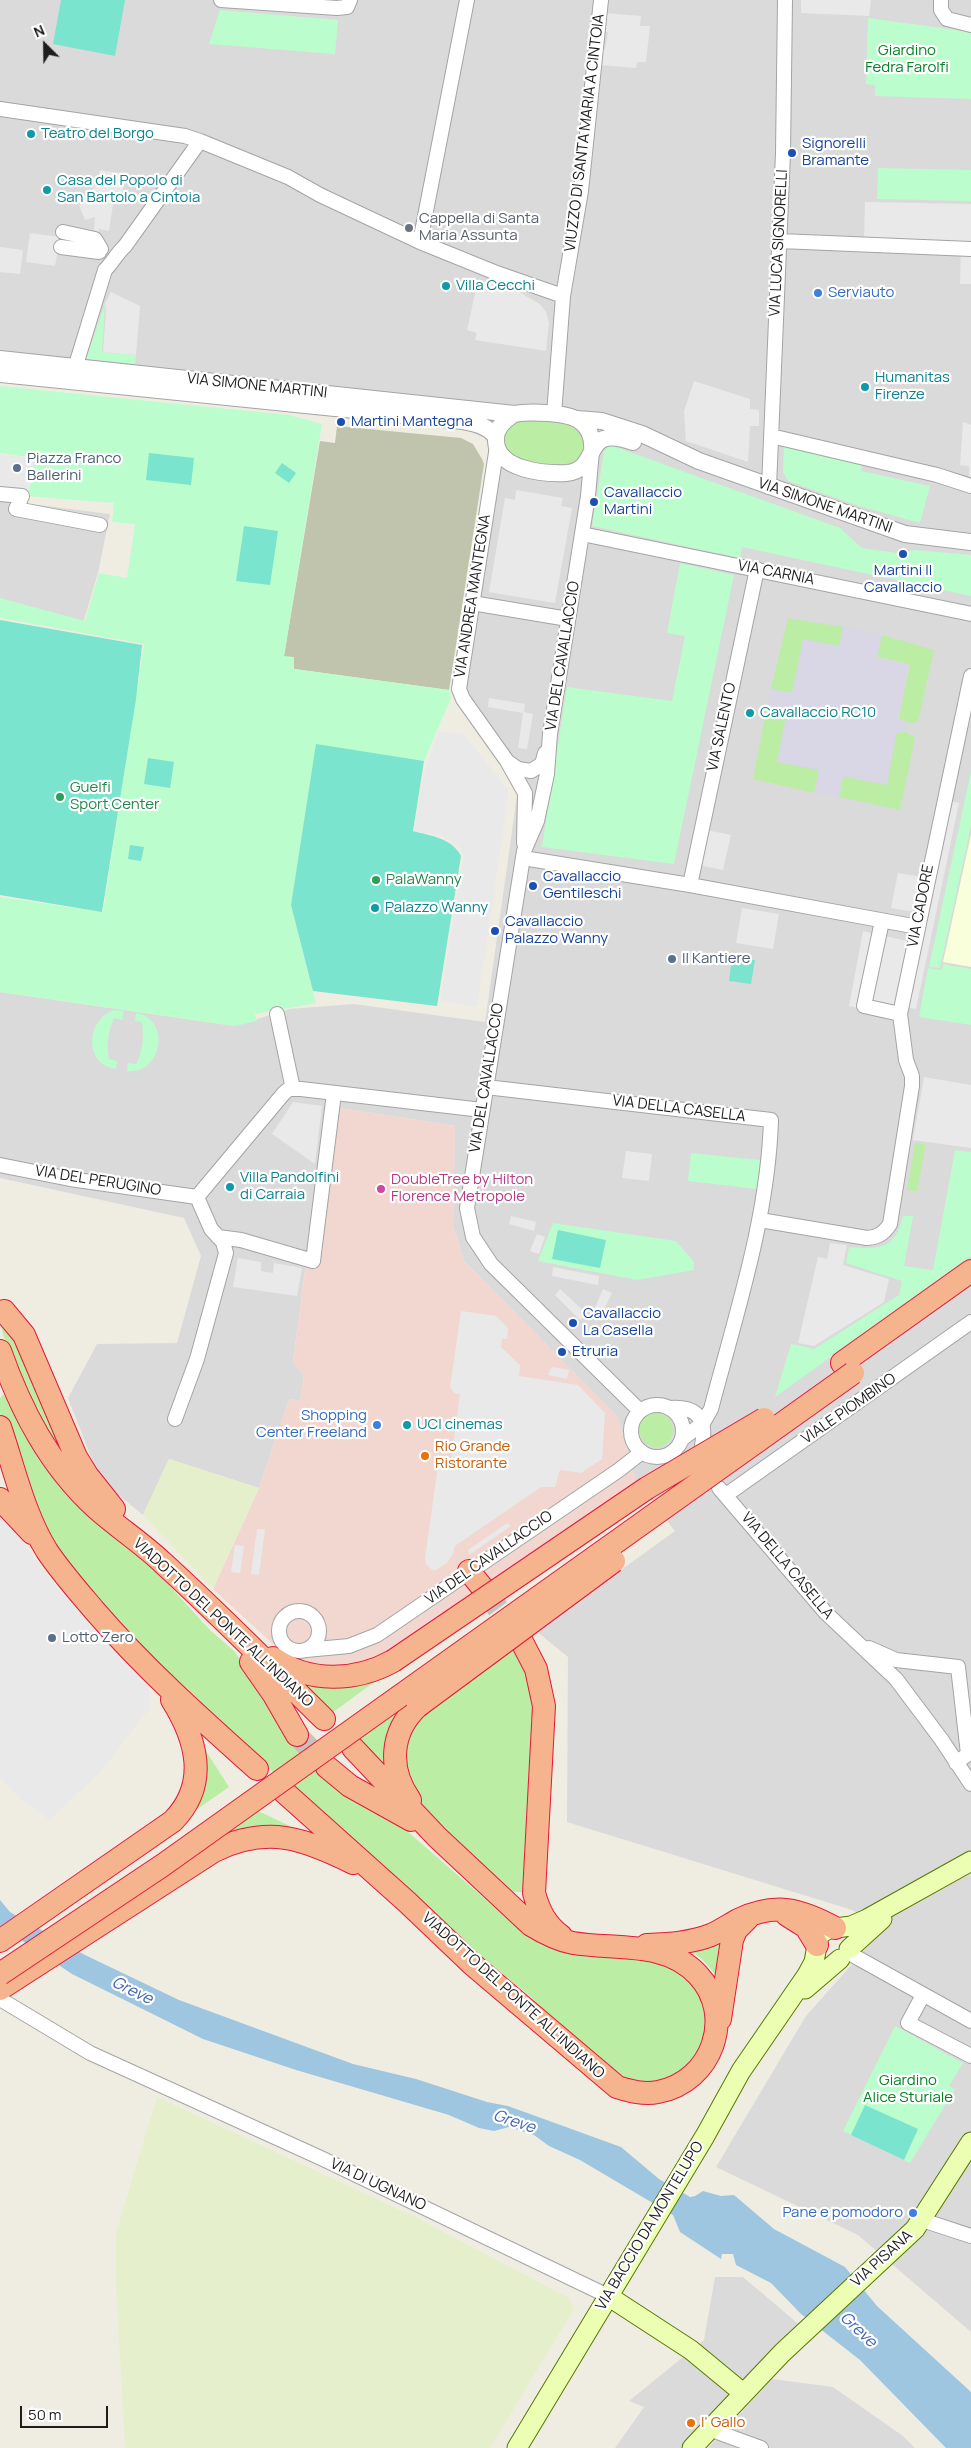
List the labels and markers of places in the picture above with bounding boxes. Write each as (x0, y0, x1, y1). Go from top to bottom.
place label: Teatro del Borgo (41, 125, 154, 143)
marker: Teatro del Borgo (25, 128, 37, 140)
place label: Signorelli Bramante (802, 135, 869, 170)
marker: Signorelli Bramante (786, 147, 798, 159)
place label: Casa del Popolo di San Bartolo a Cintoia (57, 172, 200, 207)
marker: Casa del Popolo di San Bartolo a Cintoia (41, 184, 53, 196)
place label: Cappella di Santa Maria Assunta (419, 210, 539, 245)
marker: Cappella di Santa Maria Assunta (403, 222, 415, 234)
place label: Villa Cecchi (456, 277, 535, 295)
marker: Villa Cecchi (440, 280, 452, 292)
place label: Serviauto (828, 284, 894, 302)
marker: Serviauto (812, 287, 824, 299)
place label: Humanitas Firenze (875, 369, 950, 404)
marker: Humanitas Firenze (859, 381, 871, 393)
place label: Martini Mantegna (351, 413, 473, 431)
marker: Martini Mantegna (335, 416, 347, 428)
place label: Piazza Franco Ballerini (27, 450, 121, 485)
marker: Piazza Franco Ballerini (11, 462, 23, 474)
place label: Cavallaccio Martini (604, 484, 682, 519)
marker: Cavallaccio Martini (588, 496, 600, 508)
marker: Martini Il Cavallaccio (897, 548, 909, 560)
place label: Martini Il Cavallaccio (864, 562, 942, 597)
place label: Cavallaccio RC10 (760, 704, 876, 722)
marker: Cavallaccio RC10 (744, 707, 756, 719)
place label: Guelfi Sport Center (70, 779, 159, 814)
marker: Guelfi Sport Center (54, 791, 66, 803)
place label: Cavallaccio Gentileschi (543, 868, 621, 903)
place label: PalaWanny (386, 871, 462, 889)
marker: PalaWanny (370, 874, 382, 886)
marker: Cavallaccio Gentileschi (527, 880, 539, 892)
place label: Palazzo Wanny (385, 899, 488, 917)
marker: Palazzo Wanny (369, 902, 381, 914)
place label: Cavallaccio Palazzo Wanny (505, 913, 608, 948)
marker: Cavallaccio Palazzo Wanny (489, 925, 501, 937)
place label: Il Kantiere (682, 950, 750, 968)
marker: Il Kantiere (666, 953, 678, 965)
place label: Villa Pandolfini di Carraia (240, 1169, 339, 1204)
place label: DoubleTree by Hilton Florence Metropole (391, 1171, 533, 1206)
marker: Villa Pandolfini di Carraia (224, 1181, 236, 1193)
marker: DoubleTree by Hilton Florence Metropole (375, 1183, 387, 1195)
place label: Cavallaccio La Casella (583, 1305, 661, 1340)
marker: Cavallaccio La Casella (567, 1317, 579, 1329)
place label: Etruria (572, 1343, 618, 1361)
marker: Etruria (556, 1346, 568, 1358)
place label: Shopping Center Freeland (256, 1407, 367, 1442)
place label: UCI cinemas (417, 1416, 503, 1434)
marker: Shopping Center Freeland (371, 1419, 383, 1431)
marker: UCI cinemas (401, 1419, 413, 1431)
place label: Rio Grande Ristorante (435, 1438, 510, 1473)
marker: Rio Grande Ristorante (419, 1450, 431, 1462)
place label: Lotto Zero (62, 1629, 134, 1647)
marker: Lotto Zero (46, 1632, 58, 1644)
place label: Pane e pomodoro (782, 2204, 903, 2222)
marker: Pane e pomodoro (907, 2207, 919, 2219)
place label: I' Gallo (701, 2414, 745, 2432)
marker: I' Gallo (685, 2417, 697, 2429)

